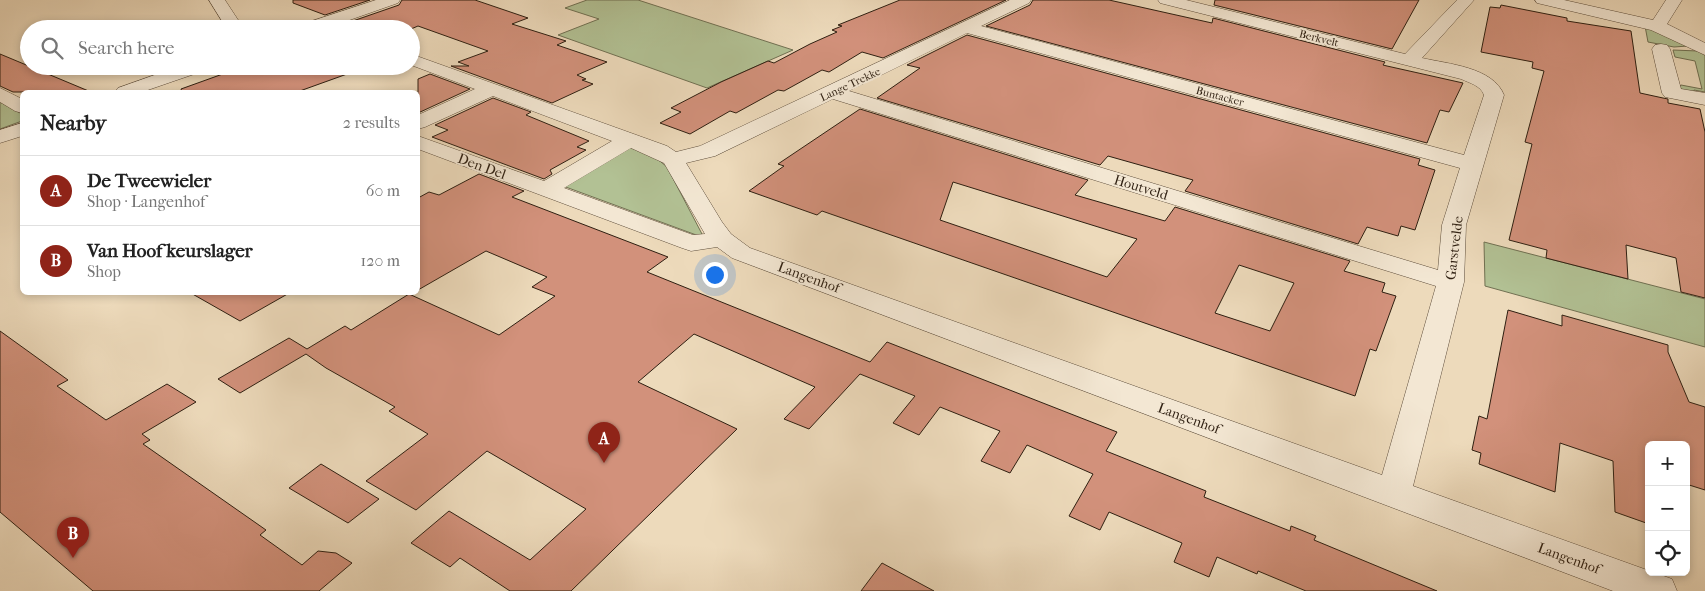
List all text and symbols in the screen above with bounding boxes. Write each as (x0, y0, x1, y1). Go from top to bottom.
search box (20, 20, 420, 75)
street label: Berkvelt (1298, 27, 1340, 50)
icon: search (38, 34, 66, 62)
text: Search here (78, 37, 174, 59)
street label: Lange Trekke (818, 65, 883, 104)
street label: Buntacker (1194, 84, 1246, 109)
text: Nearby (40, 111, 106, 135)
text: 2 results (343, 113, 400, 132)
street label: Den Del (455, 150, 508, 183)
text: De Tweewieler (87, 170, 211, 192)
street label: Houtveld (1112, 171, 1170, 204)
text: A (51, 181, 61, 200)
text: 60 m (366, 181, 400, 200)
text: Shop · Langenhof (87, 192, 205, 211)
street label: Garstvelde (1442, 215, 1467, 281)
text: Van Hoof keurslager (87, 240, 253, 262)
text: B (51, 251, 61, 270)
text: 120 m (361, 251, 400, 270)
street label: Langenhof (775, 258, 845, 298)
text: Shop (87, 262, 121, 281)
your location (702, 262, 728, 288)
street label: Langenhof (1155, 399, 1225, 439)
pin: A (588, 422, 620, 463)
map controls (1645, 441, 1690, 576)
button: + (1645, 441, 1690, 486)
button: − (1645, 486, 1690, 531)
pin: B (57, 517, 89, 558)
button: locate (1645, 531, 1690, 576)
street label: Langenhof (1535, 539, 1605, 579)

